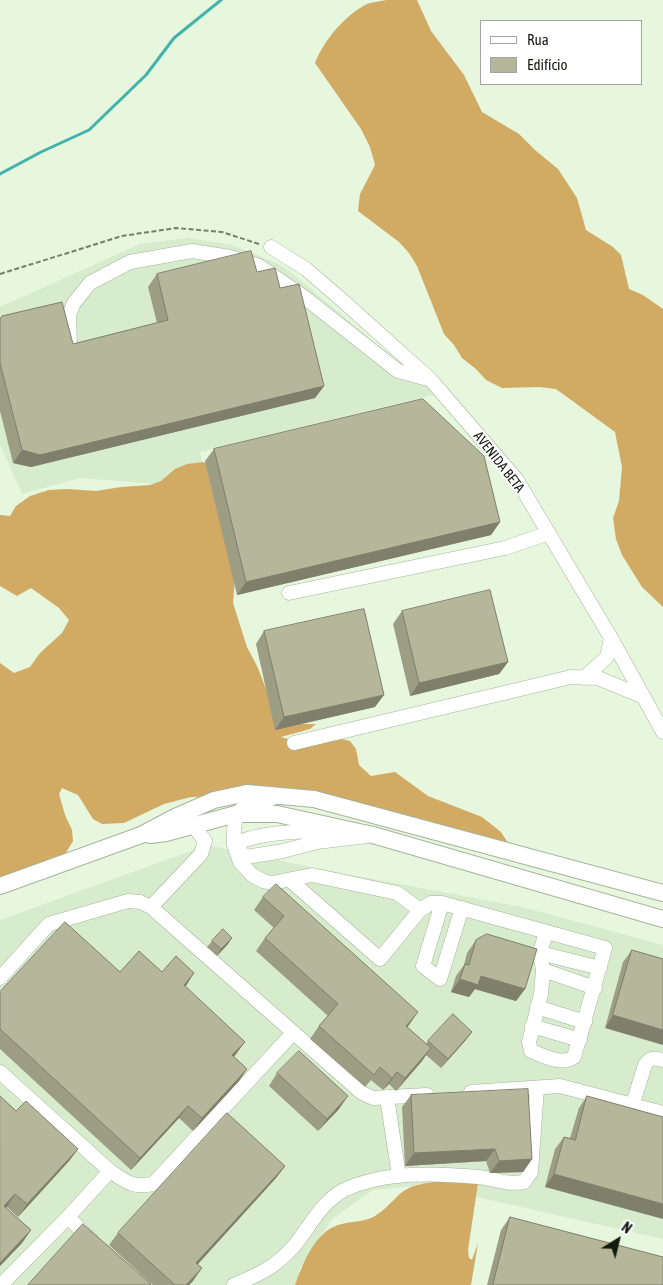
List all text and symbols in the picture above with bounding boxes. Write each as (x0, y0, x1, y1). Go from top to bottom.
legend (480, 20, 643, 85)
text: Rua (527, 31, 549, 48)
text: Edifício (527, 56, 568, 73)
street label: AVENIDA BETA (470, 428, 528, 496)
north arrow (593, 1215, 643, 1265)
text: N (619, 1219, 635, 1237)

